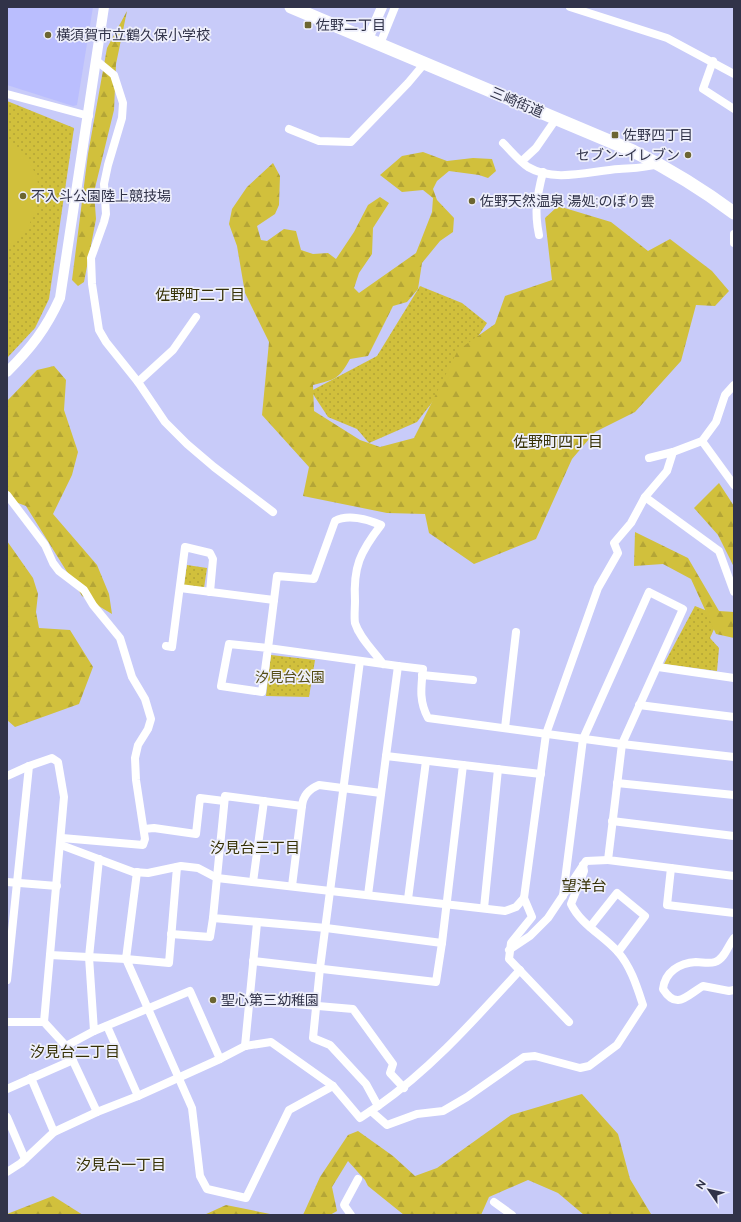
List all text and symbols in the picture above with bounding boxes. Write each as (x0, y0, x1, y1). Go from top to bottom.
place label: 佐野二丁目 (316, 17, 386, 33)
marker: 佐野二丁目 (303, 20, 313, 30)
place label: 横須賀市立鶴久保小学校 (56, 27, 210, 43)
marker: 横須賀市立鶴久保小学校 (43, 30, 53, 40)
street label: 三崎街道 (488, 84, 546, 120)
place label: 佐野四丁目 (623, 127, 693, 143)
marker: 佐野四丁目 (610, 130, 620, 140)
place label: セブン-イレブン (576, 147, 680, 163)
marker: セブン-イレブン (683, 150, 693, 160)
place label: 不入斗公園陸上競技場 (31, 188, 171, 204)
marker: 不入斗公園陸上競技場 (18, 191, 28, 201)
place label: 佐野天然温泉 湯処;のぼり雲 (480, 193, 654, 209)
marker: 佐野天然温泉 湯処;のぼり雲 (467, 196, 477, 206)
district label: 佐野町二丁目 (155, 286, 245, 304)
district label: 佐野町四丁目 (513, 433, 603, 451)
park label: 汐見台公園 (255, 669, 325, 685)
district label: 汐見台三丁目 (210, 839, 300, 857)
district label: 望洋台 (561, 877, 607, 895)
place label: 聖心第三幼稚園 (221, 992, 319, 1008)
marker: 聖心第三幼稚園 (208, 995, 218, 1005)
district label: 汐見台二丁目 (30, 1043, 120, 1061)
district label: 汐見台一丁目 (76, 1156, 166, 1174)
north arrow (689, 1170, 729, 1210)
text: N (693, 1178, 709, 1192)

